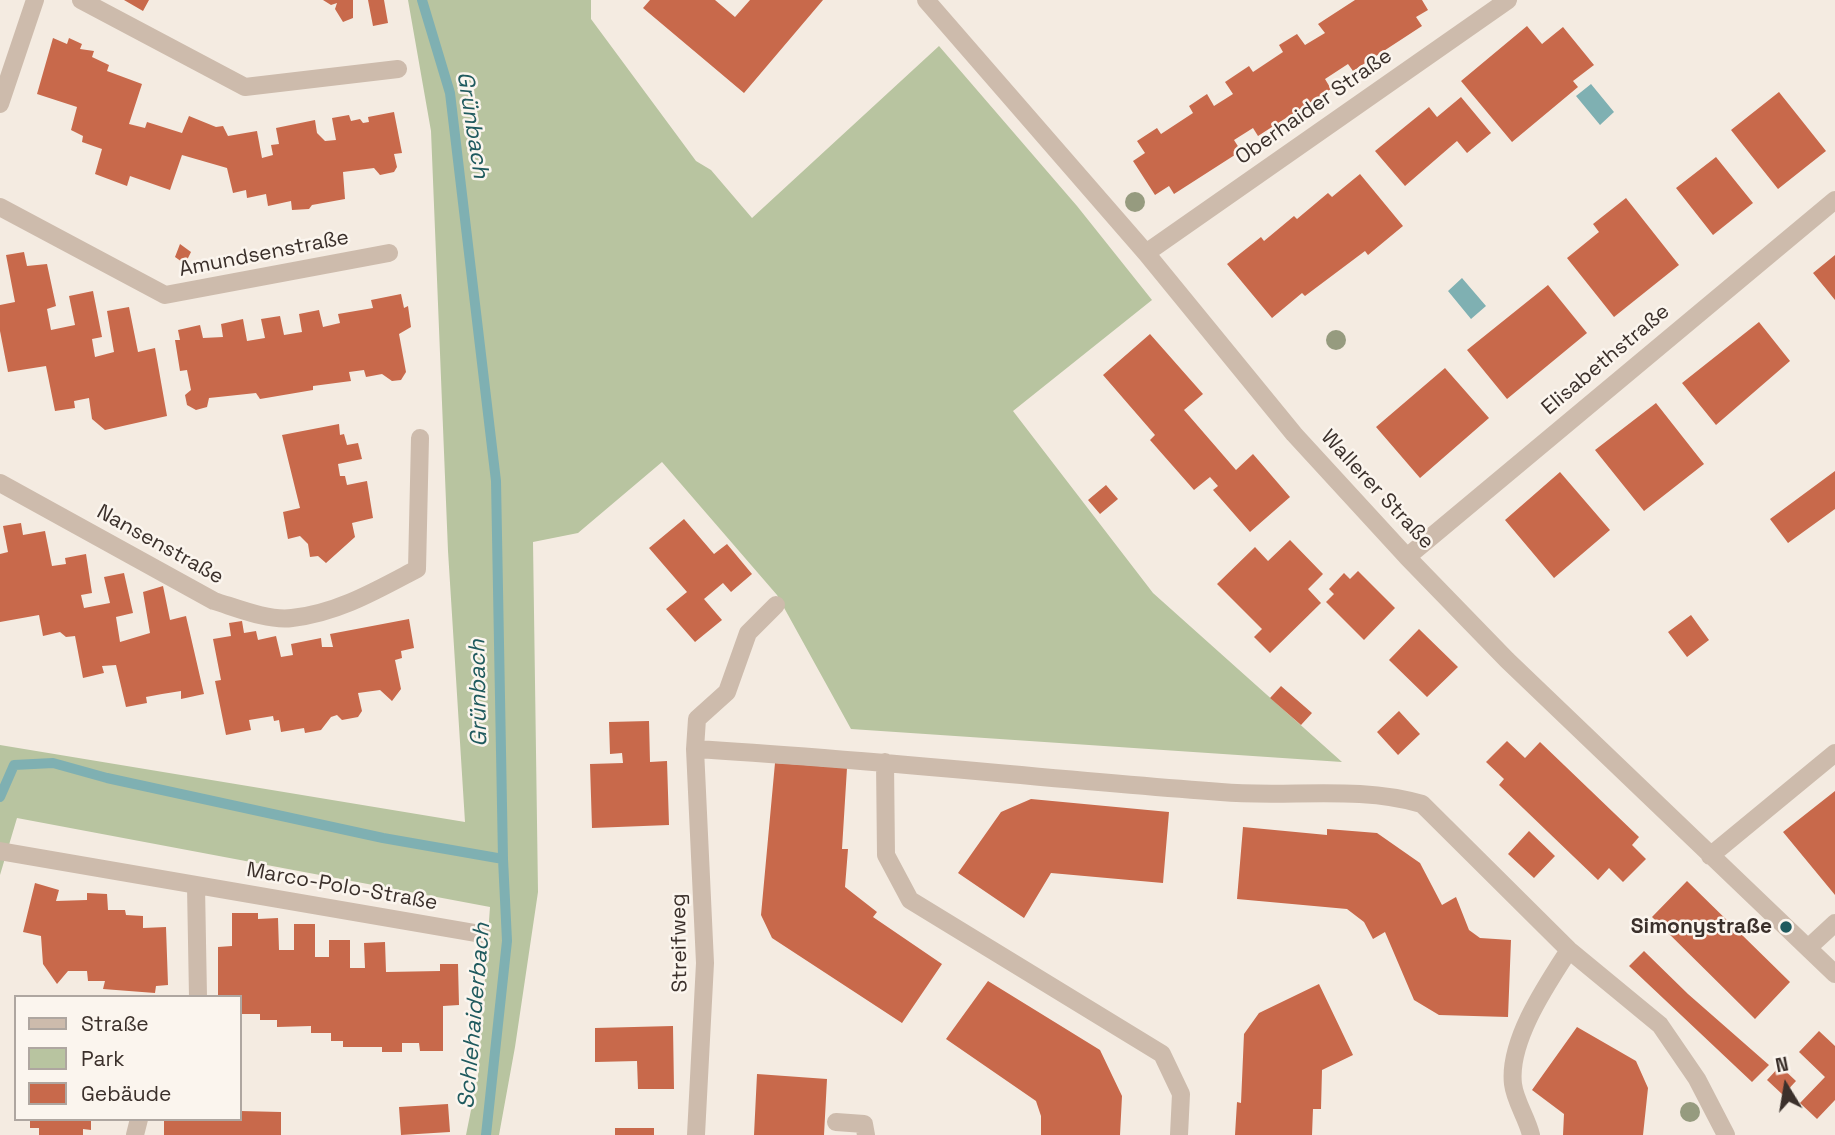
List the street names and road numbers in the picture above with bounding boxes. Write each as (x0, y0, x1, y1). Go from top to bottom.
street label: Oberhaider Straße (1231, 44, 1397, 170)
street label: Amundsenstraße (177, 225, 351, 283)
street label: Elisabethstraße (1537, 299, 1675, 421)
street label: Wallerer Straße (1315, 425, 1439, 555)
street label: Nansenstraße (92, 500, 228, 590)
street label: Marco-Polo-Straße (244, 858, 440, 916)
street label: Streifweg (667, 893, 693, 993)

